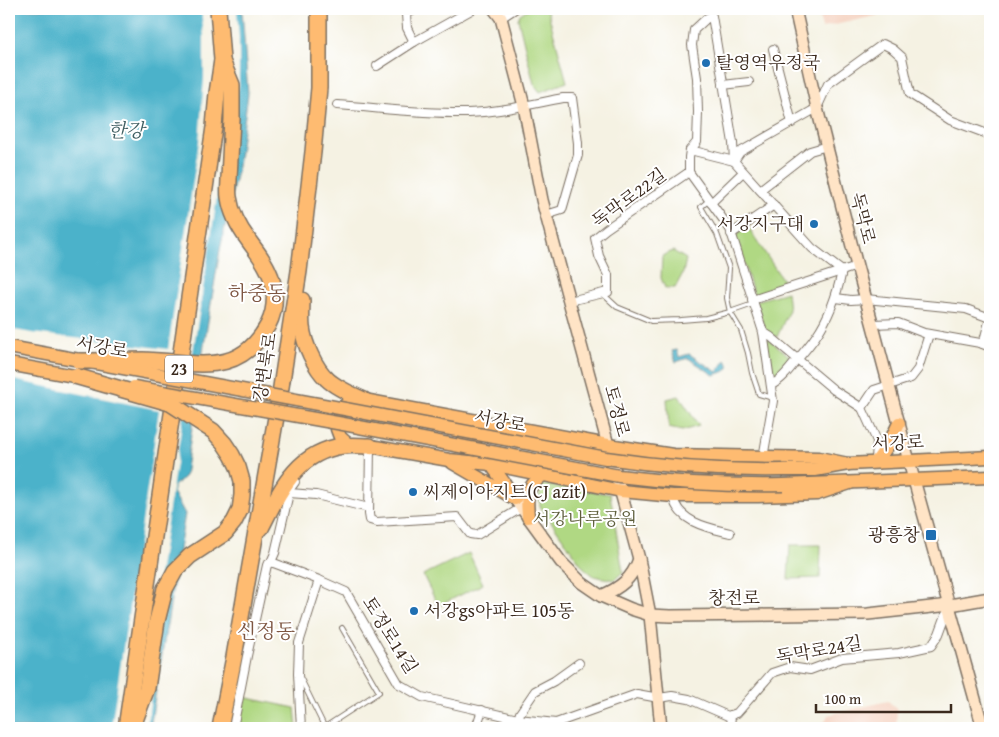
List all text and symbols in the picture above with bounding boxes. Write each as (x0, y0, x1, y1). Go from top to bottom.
place label: 탈영역우정국 (716, 49, 820, 76)
marker: 탈영역우정국 (700, 57, 712, 69)
water label: 한강 (108, 116, 147, 144)
street label: 독막로22길 (586, 161, 672, 234)
street label: 독막로 (844, 189, 883, 246)
place label: 서강지구대 (717, 210, 804, 237)
marker: 서강지구대 (808, 218, 820, 230)
district label: 하중동 (228, 278, 286, 307)
street label: 서강로 (74, 329, 130, 364)
street label: 강변북로 (246, 330, 283, 403)
road number: 23 (165, 356, 193, 382)
street label: 토정로 (598, 382, 637, 440)
street label: 서강로 (472, 402, 528, 439)
street label: 서강로 (871, 428, 925, 457)
place label: 씨제이아지트(CJ azit) (423, 478, 586, 505)
marker: 씨제이아지트(CJ azit) (407, 486, 419, 498)
park label: 서강나루공원 (533, 505, 637, 532)
place label: 광흥창 (868, 521, 921, 548)
marker: 광흥창 (924, 528, 938, 542)
street label: 창전로 (708, 584, 760, 611)
street label: 토정로14길 (356, 591, 425, 679)
place label: 서강gs아파트 105동 (424, 597, 574, 624)
marker: 서강gs아파트 105동 (408, 605, 420, 617)
district label: 신정동 (237, 616, 295, 645)
street label: 독막로24길 (774, 629, 864, 670)
scale bar (816, 682, 952, 714)
text: 100 m (824, 688, 862, 709)

